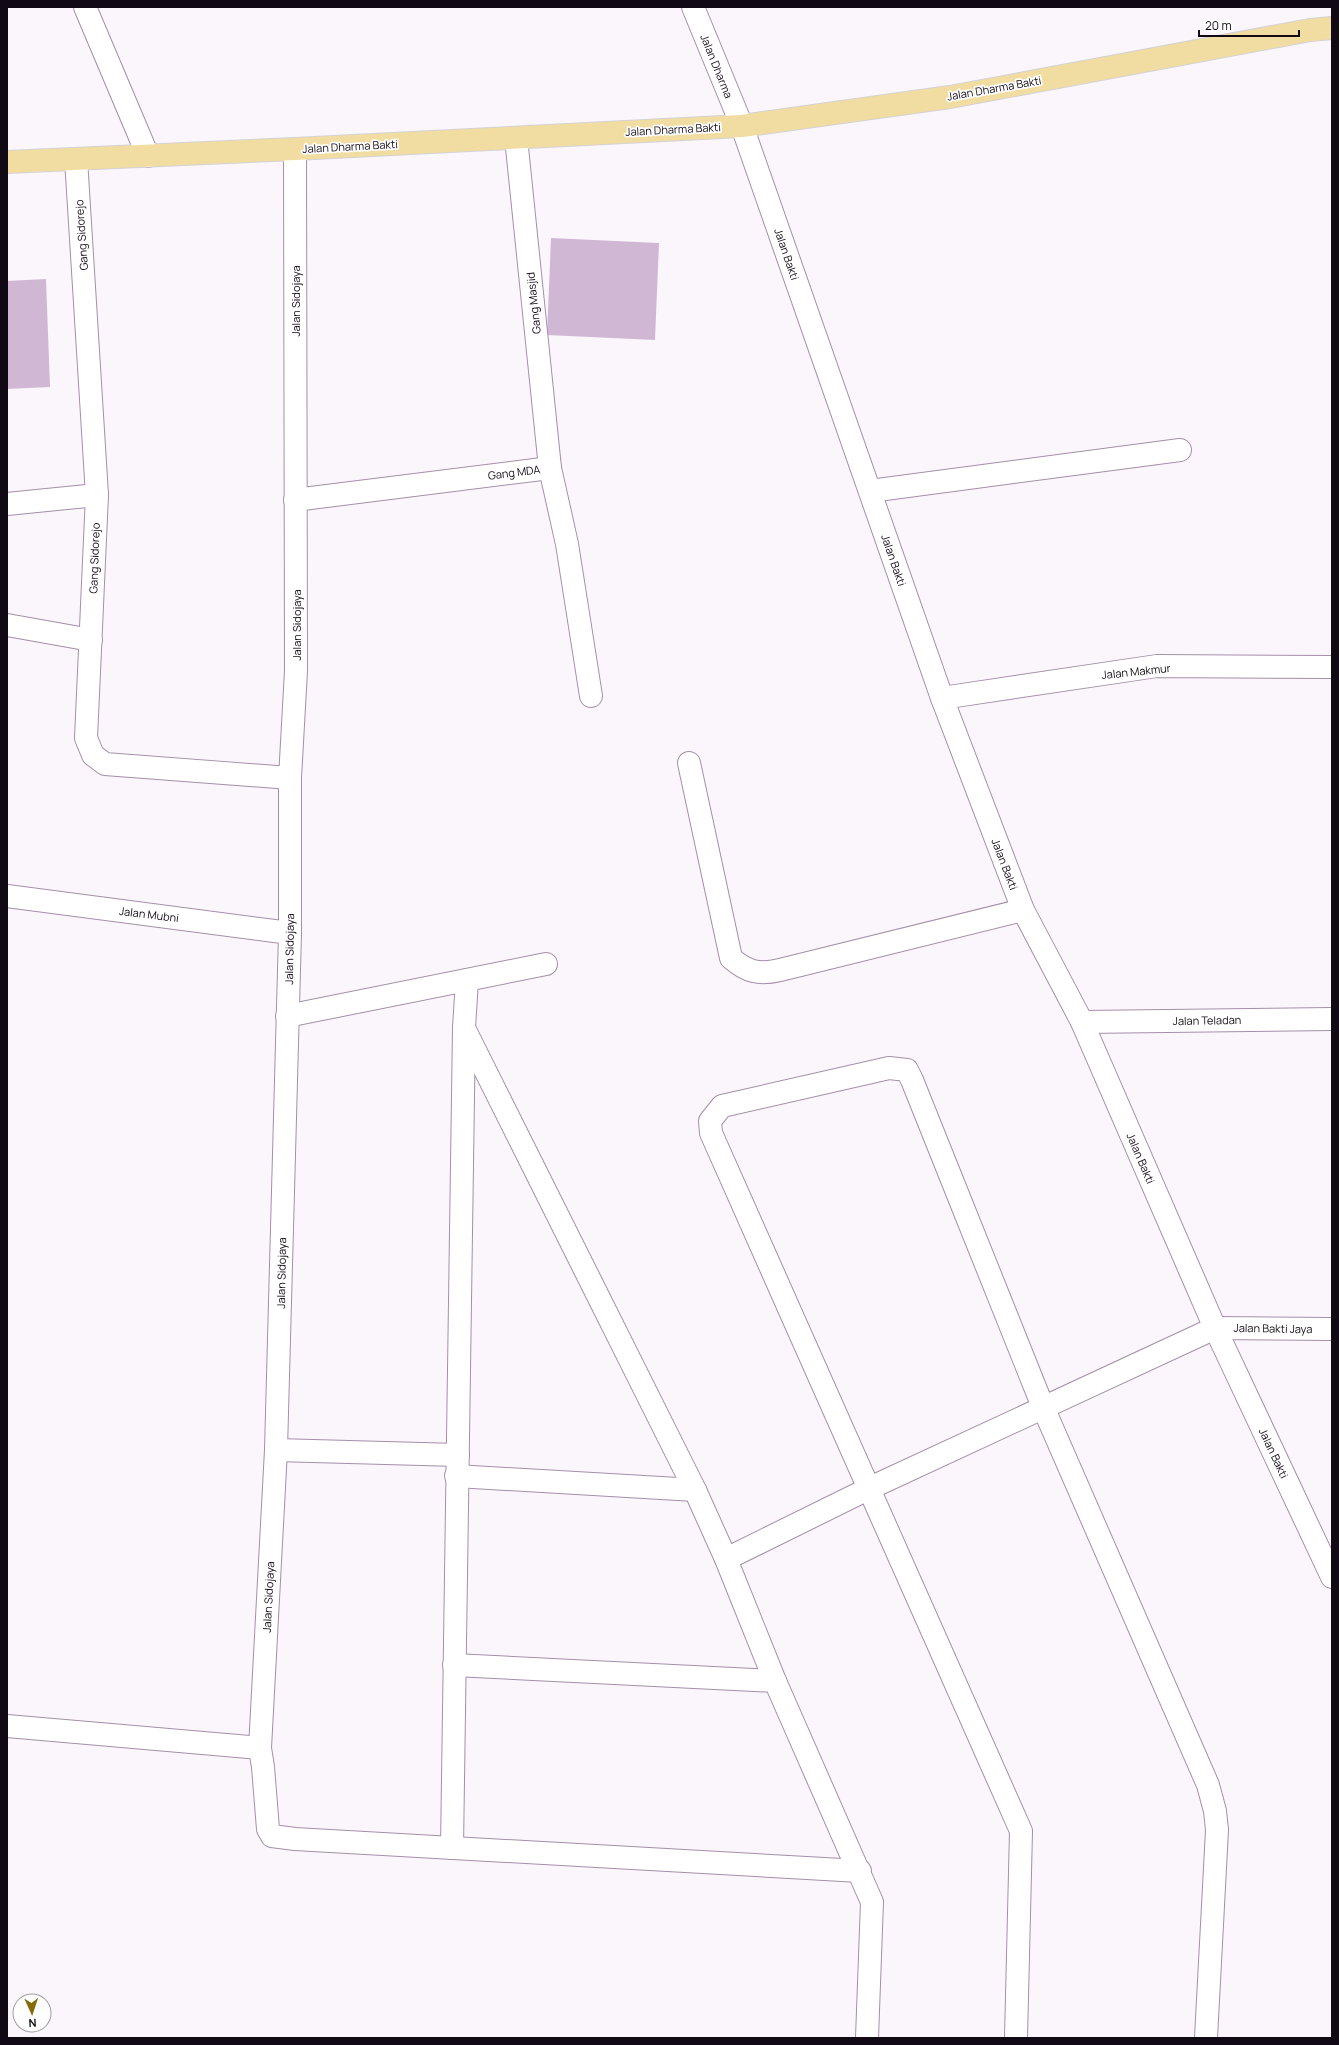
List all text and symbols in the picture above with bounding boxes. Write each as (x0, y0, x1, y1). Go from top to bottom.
scale bar (1199, 12, 1299, 38)
text: 20 m (1205, 17, 1232, 34)
street label: Jalan Dharma (697, 32, 737, 100)
street label: Jalan Dharma Bakti (946, 72, 1042, 104)
street label: Jalan Dharma Bakti (625, 119, 721, 139)
street label: Jalan Dharma Bakti (302, 136, 398, 156)
street label: Gang Sidorejo (71, 199, 91, 271)
street label: Jalan Bakti (771, 226, 803, 282)
street label: Jalan Sidojaya (288, 265, 303, 337)
street label: Gang Masjid (522, 271, 544, 335)
street label: Gang MDA (487, 461, 541, 483)
street label: Gang Sidorejo (85, 522, 103, 594)
street label: Jalan Bakti (878, 532, 910, 588)
street label: Jalan Sidojaya (289, 589, 304, 661)
street label: Jalan Makmur (1101, 660, 1171, 682)
street label: Jalan Bakti (988, 836, 1022, 892)
street label: Jalan Mubni (118, 903, 180, 925)
street label: Jalan Sidojaya (281, 913, 297, 985)
street label: Jalan Teladan (1173, 1012, 1241, 1028)
street label: Jalan Bakti (1124, 1130, 1158, 1186)
street label: Jalan Sidojaya (273, 1237, 289, 1309)
street label: Jalan Bakti Jaya (1234, 1320, 1312, 1336)
street label: Jalan Bakti (1256, 1425, 1292, 1481)
street label: Jalan Sidojaya (259, 1561, 277, 1633)
north arrow (12, 1993, 52, 2033)
text: N (28, 2016, 37, 2031)

